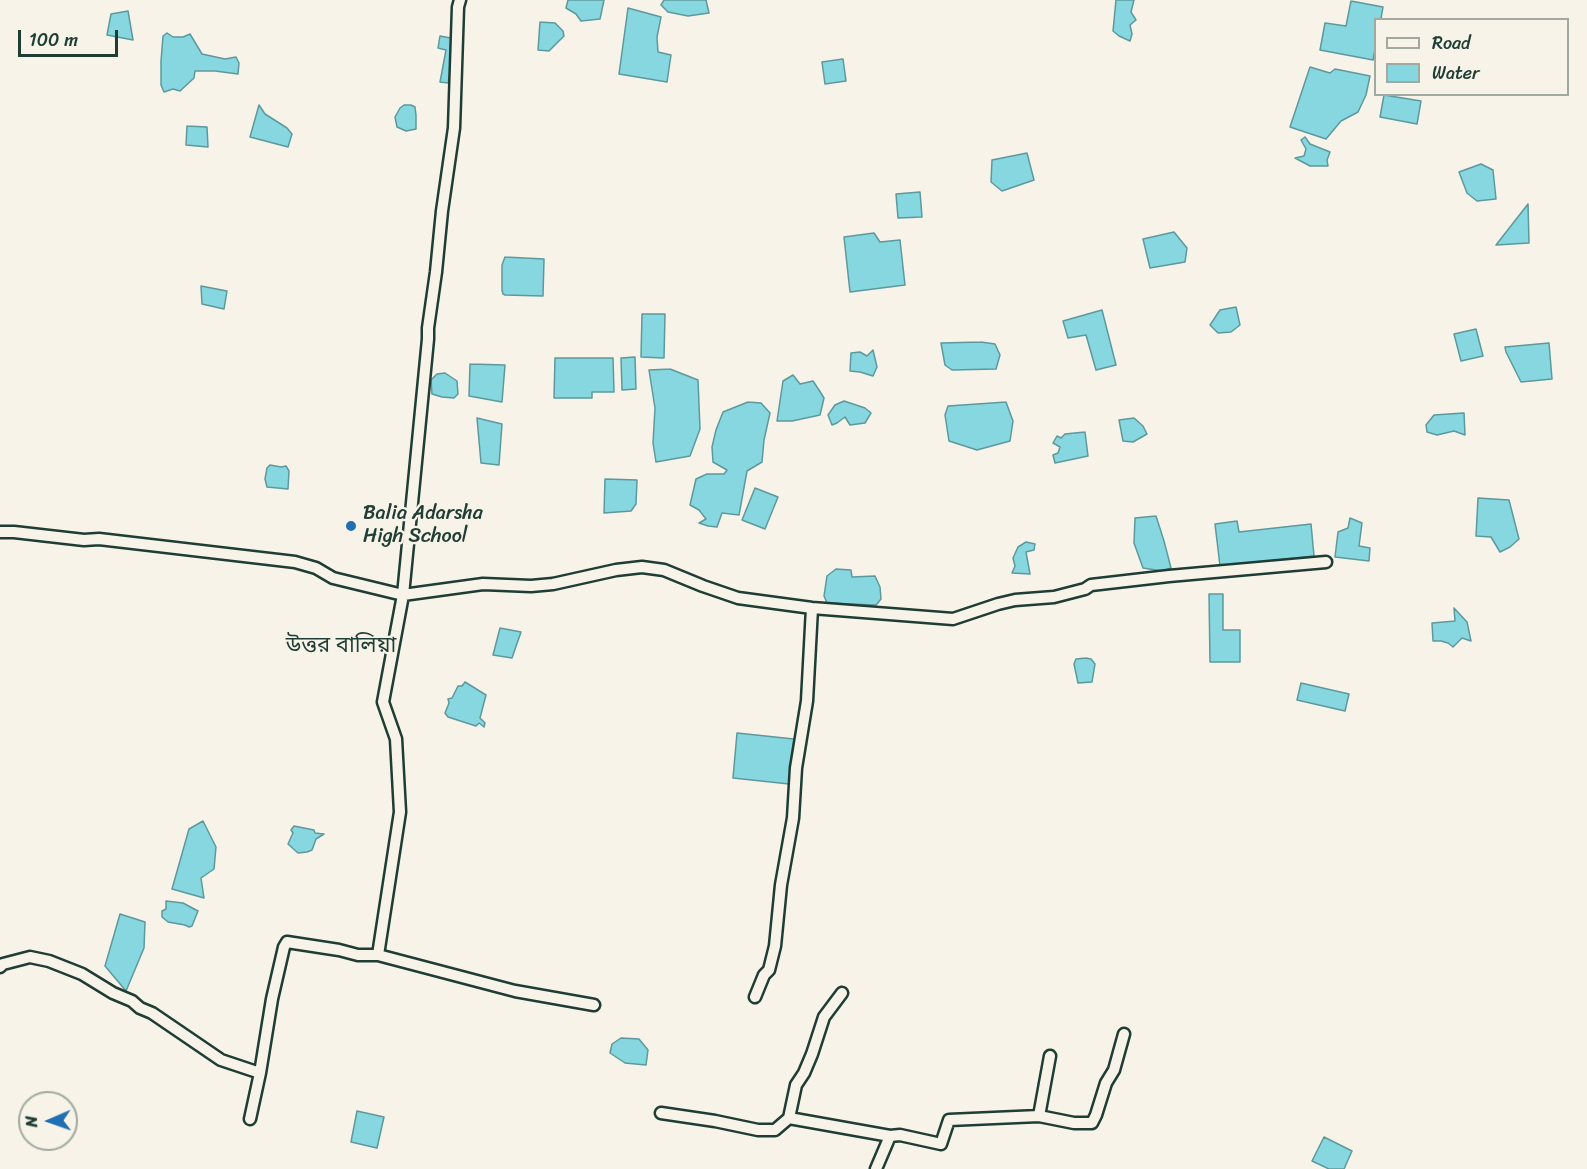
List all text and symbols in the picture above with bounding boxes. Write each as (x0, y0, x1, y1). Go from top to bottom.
scale bar (21, 18, 122, 56)
legend (1374, 18, 1569, 96)
text: 100 m (29, 24, 78, 56)
text: Road (1432, 27, 1471, 59)
text: Water (1432, 57, 1479, 89)
place label: Balia Adarsha High School (363, 502, 483, 549)
marker: Balia Adarsha High School (344, 519, 358, 533)
district label: উত্তর বালিয়া (286, 633, 396, 659)
north arrow (18, 1091, 78, 1151)
text: N (17, 1116, 46, 1128)

